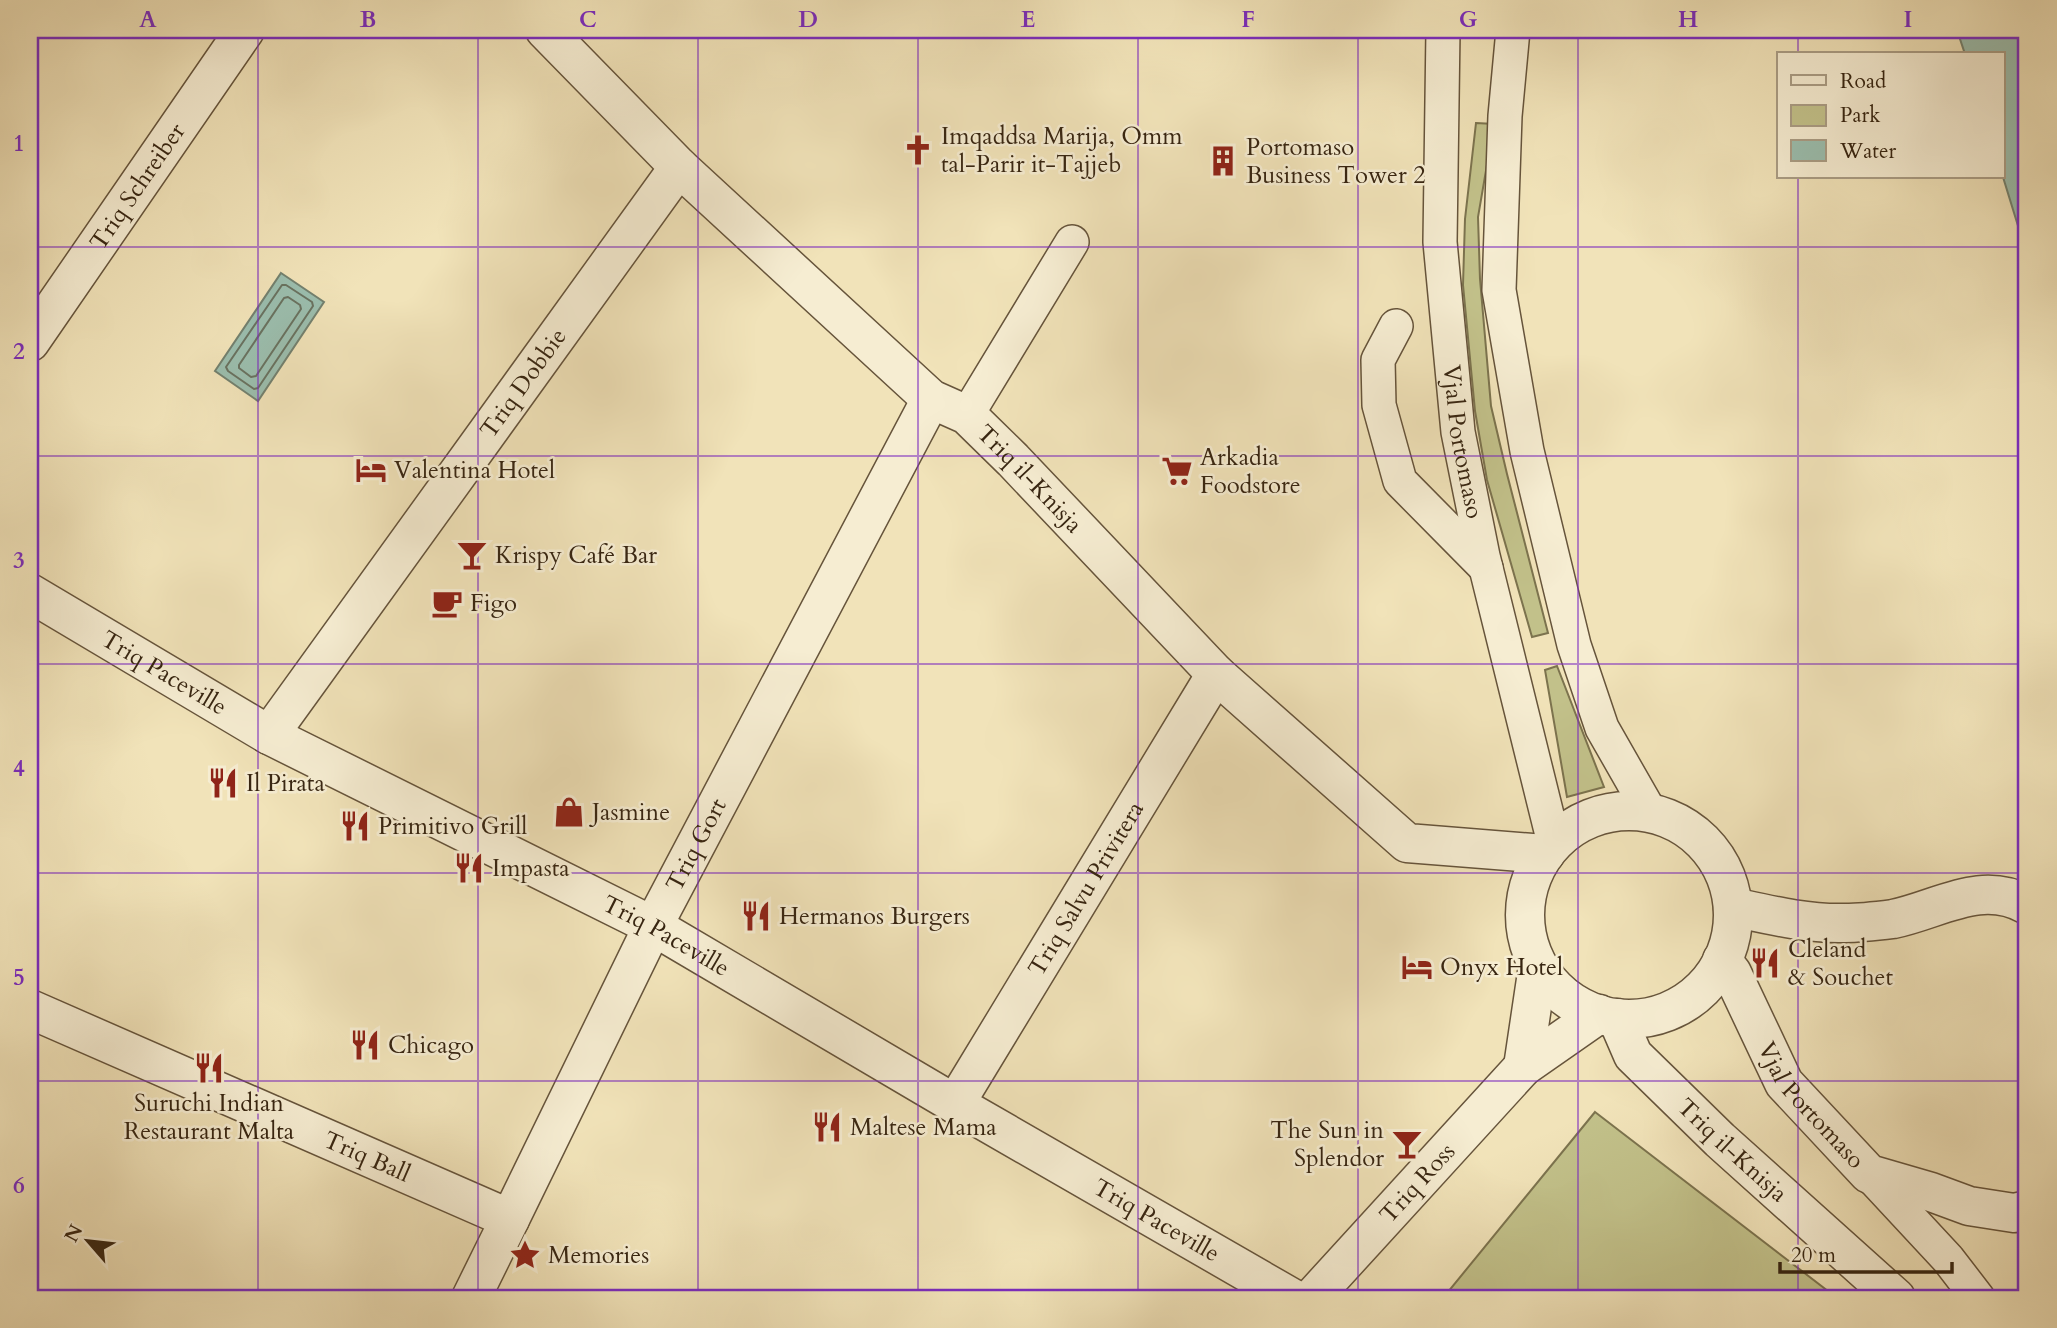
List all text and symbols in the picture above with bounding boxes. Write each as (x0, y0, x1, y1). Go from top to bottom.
text: A (139, 4, 157, 35)
text: B (360, 4, 376, 35)
text: C (579, 4, 597, 35)
text: D (798, 4, 818, 35)
text: E (1021, 4, 1035, 35)
text: F (1241, 4, 1255, 35)
text: G (1459, 4, 1478, 35)
text: H (1678, 4, 1698, 35)
text: I (1904, 4, 1912, 35)
legend (1777, 52, 2004, 178)
text: Road (1840, 67, 1886, 96)
text: Park (1840, 101, 1881, 130)
street label: Triq Schreiber (82, 116, 193, 257)
place label: Imqaddsa Marija, Omm tal-Parir it-Tajjeb (941, 120, 1183, 181)
text: 1 (13, 128, 25, 159)
place label: Portomaso Business Tower 2 (1246, 131, 1426, 192)
church icon: Imqaddsa Marija, Omm tal-Parir it-Tajjeb (901, 133, 935, 167)
text: Water (1839, 137, 1896, 166)
building icon: Portomaso Business Tower 2 (1206, 144, 1240, 178)
street label: Triq Dobbie (472, 322, 574, 445)
text: 2 (13, 336, 25, 367)
street label: Vjal Portomaso (1435, 363, 1491, 522)
street label: Triq il-Knisja (969, 417, 1090, 541)
place label: Arkadia Foodstore (1200, 441, 1301, 502)
hotel icon: Valentina Hotel (354, 453, 388, 487)
place label: Valentina Hotel (394, 454, 555, 487)
supermarket icon: Arkadia Foodstore (1160, 454, 1194, 488)
bar icon: Krispy Café Bar (455, 538, 489, 572)
place label: Krispy Café Bar (495, 539, 657, 572)
text: 3 (13, 545, 25, 576)
cafe icon: Figo (430, 586, 464, 620)
place label: Figo (470, 587, 517, 620)
street label: Triq Paceville (95, 623, 233, 723)
text: 4 (13, 753, 25, 784)
restaurant icon: Il Pirata (206, 766, 240, 800)
place label: Il Pirata (246, 767, 325, 800)
street label: Triq Gort (658, 792, 735, 897)
shop icon: Jasmine (552, 795, 586, 829)
street label: Triq Salvu Privitera (1020, 795, 1152, 982)
place label: Jasmine (589, 796, 670, 829)
restaurant icon: Primitivo Grill (338, 809, 372, 843)
place label: Primitivo Grill (378, 810, 527, 843)
restaurant icon: Impasta (452, 851, 486, 885)
place label: Impasta (492, 852, 570, 885)
street label: Triq Paceville (597, 887, 736, 985)
restaurant icon: Hermanos Burgers (739, 899, 773, 933)
place label: Hermanos Burgers (779, 900, 970, 933)
place label: Cleland & Souchet (1788, 933, 1893, 994)
restaurant icon: Cleland & Souchet (1748, 946, 1782, 980)
hotel icon: Onyx Hotel (1400, 950, 1434, 984)
place label: Onyx Hotel (1440, 951, 1563, 984)
text: 5 (13, 962, 25, 993)
restaurant icon: Chicago (348, 1028, 382, 1062)
place label: Chicago (388, 1029, 474, 1062)
street label: Vjal Portomaso (1750, 1037, 1872, 1176)
restaurant icon: Suruchi Indian Restaurant Malta (192, 1051, 226, 1085)
place label: Suruchi Indian Restaurant Malta (124, 1087, 295, 1148)
street label: Triq il-Knisja (1670, 1091, 1795, 1210)
restaurant icon: Maltese Mama (810, 1110, 844, 1144)
place label: Maltese Mama (850, 1111, 997, 1144)
place label: The Sun in Splendor (1270, 1114, 1384, 1175)
street label: Triq Ball (318, 1124, 415, 1190)
bar icon: The Sun in Splendor (1390, 1127, 1424, 1161)
street label: Triq Ross (1372, 1136, 1463, 1231)
text: 6 (13, 1170, 25, 1201)
street label: Triq Paceville (1087, 1171, 1226, 1270)
north arrow (52, 1206, 122, 1276)
text: N (59, 1220, 89, 1247)
scale bar (1780, 1230, 1952, 1274)
place icon: Memories (508, 1238, 542, 1272)
place label: Memories (548, 1239, 649, 1272)
text: 20 m (1791, 1241, 1836, 1270)

